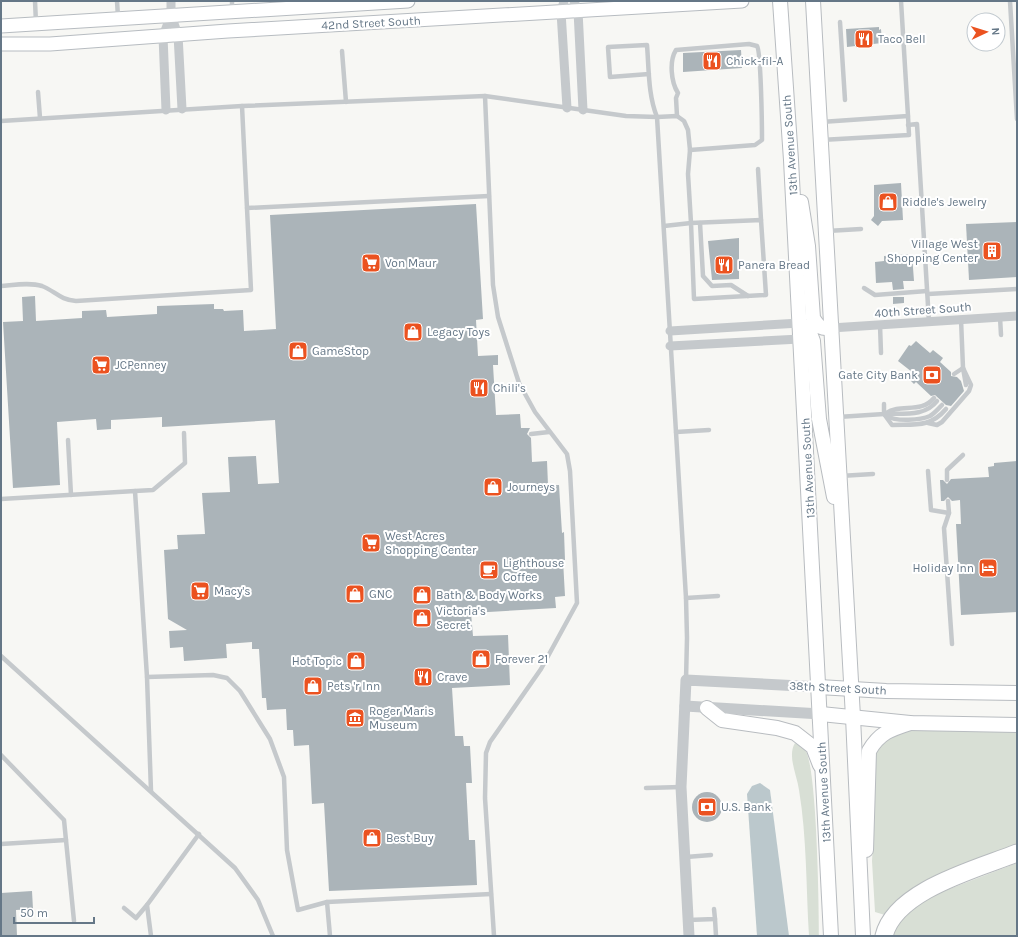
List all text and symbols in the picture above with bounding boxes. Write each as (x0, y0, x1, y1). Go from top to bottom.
north arrow (966, 12, 1006, 52)
street label: 42nd Street South (321, 13, 421, 33)
text: N (989, 27, 1002, 36)
restaurant icon: Taco Bell (853, 28, 875, 50)
place label: Taco Bell (878, 32, 926, 46)
restaurant icon: Chick-fil-A (701, 50, 723, 72)
place label: Chick-fil-A (726, 54, 784, 68)
street label: 13th Avenue South (779, 94, 801, 196)
shop icon: Riddle's Jewelry (877, 191, 899, 213)
place label: Riddle's Jewelry (902, 195, 987, 209)
place label: Village West Shopping Center (887, 237, 979, 265)
building icon: Village West Shopping Center (981, 240, 1003, 262)
supermarket icon: Von Maur (360, 252, 382, 274)
restaurant icon: Panera Bread (713, 254, 735, 276)
place label: Von Maur (385, 256, 437, 270)
place label: Panera Bread (738, 258, 810, 272)
street label: 40th Street South (874, 300, 972, 320)
shop icon: Legacy Toys (402, 321, 424, 343)
place label: Legacy Toys (427, 325, 490, 339)
shop icon: GameStop (287, 340, 309, 362)
place label: GameStop (312, 344, 369, 358)
supermarket icon: JCPenney (90, 354, 112, 376)
place label: JCPenney (115, 358, 167, 372)
bank icon: Gate City Bank (921, 364, 943, 386)
place label: Gate City Bank (838, 368, 918, 382)
restaurant icon: Chili's (468, 377, 490, 399)
place label: Chili's (493, 381, 526, 395)
street label: 13th Avenue South (798, 417, 818, 519)
shop icon: Journeys (482, 476, 504, 498)
place label: Journeys (507, 480, 555, 494)
place label: West Acres Shopping Center (385, 529, 477, 557)
supermarket icon: West Acres Shopping Center (360, 532, 382, 554)
place label: Lighthouse Coffee (503, 556, 564, 584)
hotel icon: Holiday Inn (977, 557, 999, 579)
cafe icon: Lighthouse Coffee (478, 559, 500, 581)
place label: Holiday Inn (912, 561, 974, 575)
supermarket icon: Macy's (189, 580, 211, 602)
shop icon: GNC (344, 583, 366, 605)
place label: Macy's (214, 584, 250, 598)
shop icon: Bath & Body Works (411, 584, 433, 606)
place label: GNC (369, 587, 392, 601)
place label: Bath & Body Works (436, 588, 542, 602)
place label: Victoria's Secret (436, 604, 486, 632)
shop icon: Victoria's Secret (411, 607, 433, 629)
shop icon: Forever 21 (470, 648, 492, 670)
shop icon: Hot Topic (345, 650, 367, 672)
place label: Forever 21 (495, 652, 548, 666)
place label: Hot Topic (292, 654, 342, 668)
restaurant icon: Crave (412, 666, 434, 688)
place label: Crave (437, 670, 468, 684)
shop icon: Pets 'r Inn (302, 675, 324, 697)
street label: 38th Street South (789, 678, 887, 698)
place label: Pets 'r Inn (327, 679, 380, 693)
place label: Roger Maris Museum (369, 704, 434, 732)
museum icon: Roger Maris Museum (344, 707, 366, 729)
street label: 13th Avenue South (814, 741, 834, 843)
bank icon: U.S. Bank (696, 796, 718, 818)
place label: U.S. Bank (721, 800, 772, 814)
shop icon: Best Buy (361, 827, 383, 849)
place label: Best Buy (386, 831, 434, 845)
scale bar (14, 899, 94, 925)
text: 50 m (20, 906, 48, 920)

